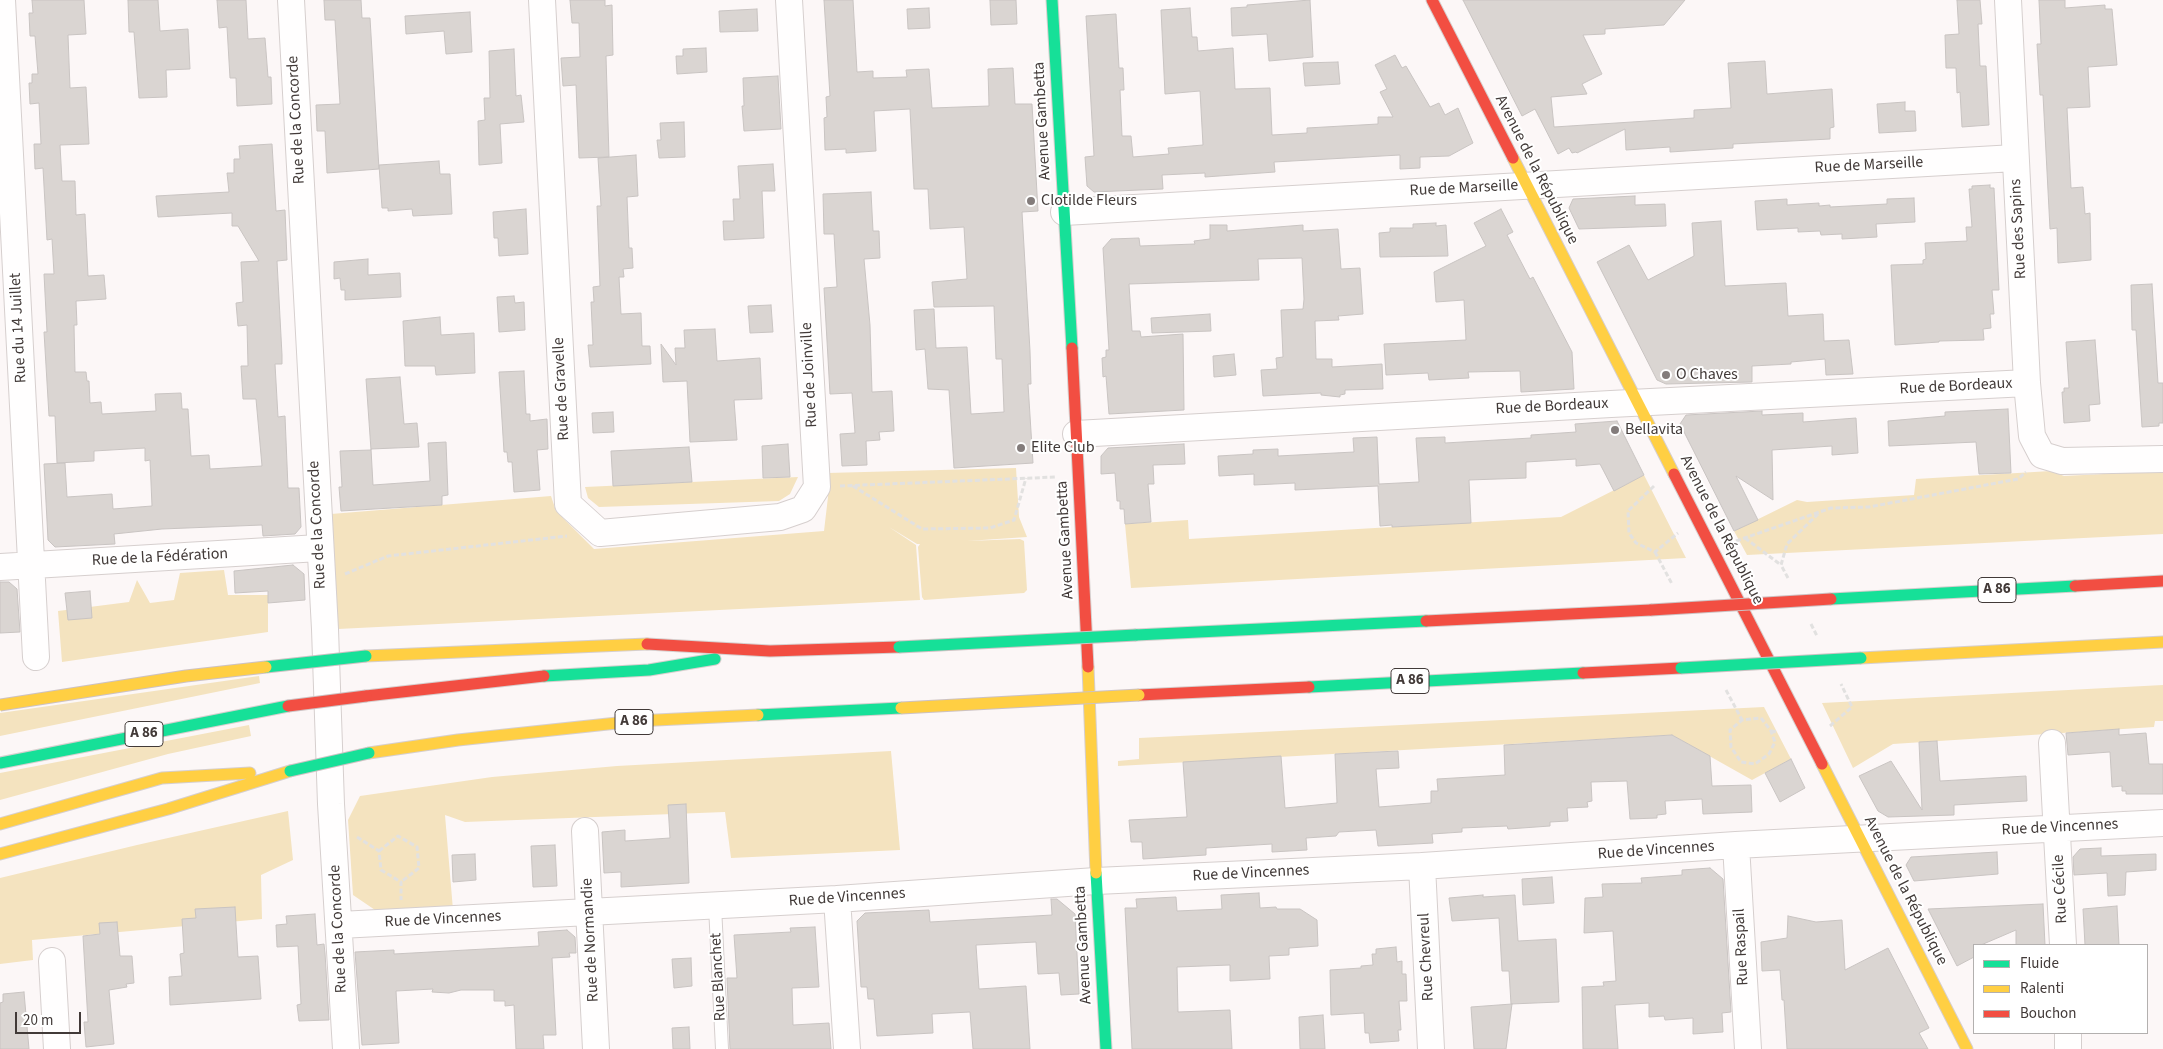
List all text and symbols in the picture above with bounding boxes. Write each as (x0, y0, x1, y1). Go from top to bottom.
street label: Rue de la Concorde (284, 55, 310, 185)
street label: Avenue Gambetta (1030, 61, 1056, 181)
street label: Avenue de la République (1490, 92, 1582, 248)
street label: Rue de Marseille (1814, 154, 1924, 178)
street label: Rue de Marseille (1409, 177, 1519, 201)
street label: Rue des Sapins (2007, 178, 2031, 280)
place label: Clotilde Fleurs (1041, 191, 1137, 211)
marker: Clotilde Fleurs (1025, 195, 1037, 207)
street label: Rue du 14 Juillet (7, 272, 31, 384)
street label: Rue de Joinville (798, 322, 822, 428)
street label: Rue de Gravelle (550, 337, 574, 441)
place label: O Chaves (1676, 365, 1738, 385)
marker: O Chaves (1660, 369, 1672, 381)
street label: Rue de Bordeaux (1899, 374, 2013, 400)
street label: Rue de Bordeaux (1495, 394, 1609, 420)
place label: Bellavita (1625, 420, 1683, 440)
marker: Bellavita (1609, 424, 1621, 436)
place label: Elite Club (1031, 438, 1095, 458)
marker: Elite Club (1015, 442, 1027, 454)
street label: Avenue de la République (1675, 452, 1767, 608)
street label: Rue de la Concorde (305, 460, 331, 590)
street label: Avenue Gambetta (1053, 480, 1079, 600)
street label: Rue de la Fédération (91, 545, 229, 571)
road number: A 86 (1978, 578, 2016, 602)
road number: A 86 (1391, 668, 1429, 694)
road number: A 86 (615, 710, 653, 734)
road number: A 86 (125, 722, 163, 746)
street label: Avenue de la République (1859, 813, 1951, 969)
street label: Rue de Vincennes (2001, 815, 2119, 841)
street label: Rue de Vincennes (1597, 837, 1715, 865)
street label: Rue Cécile (2050, 854, 2072, 924)
street label: Rue de Vincennes (1192, 861, 1310, 887)
street label: Rue de la Concorde (326, 864, 352, 994)
street label: Rue de Normandie (578, 877, 604, 1003)
street label: Rue de Vincennes (788, 884, 906, 912)
street label: Avenue Gambetta (1071, 885, 1097, 1005)
street label: Rue de Vincennes (384, 907, 502, 933)
street label: Rue Raspail (1730, 908, 1754, 986)
street label: Rue Chevreul (1415, 912, 1439, 1002)
street label: Rue Blanchet (707, 932, 731, 1022)
legend (1973, 944, 2148, 1034)
text: Fluide (2020, 953, 2059, 974)
text: Ralenti (2020, 978, 2064, 999)
scale bar (18, 1002, 84, 1034)
text: Bouchon (2020, 1003, 2076, 1024)
text: 20 m (23, 1010, 53, 1031)

